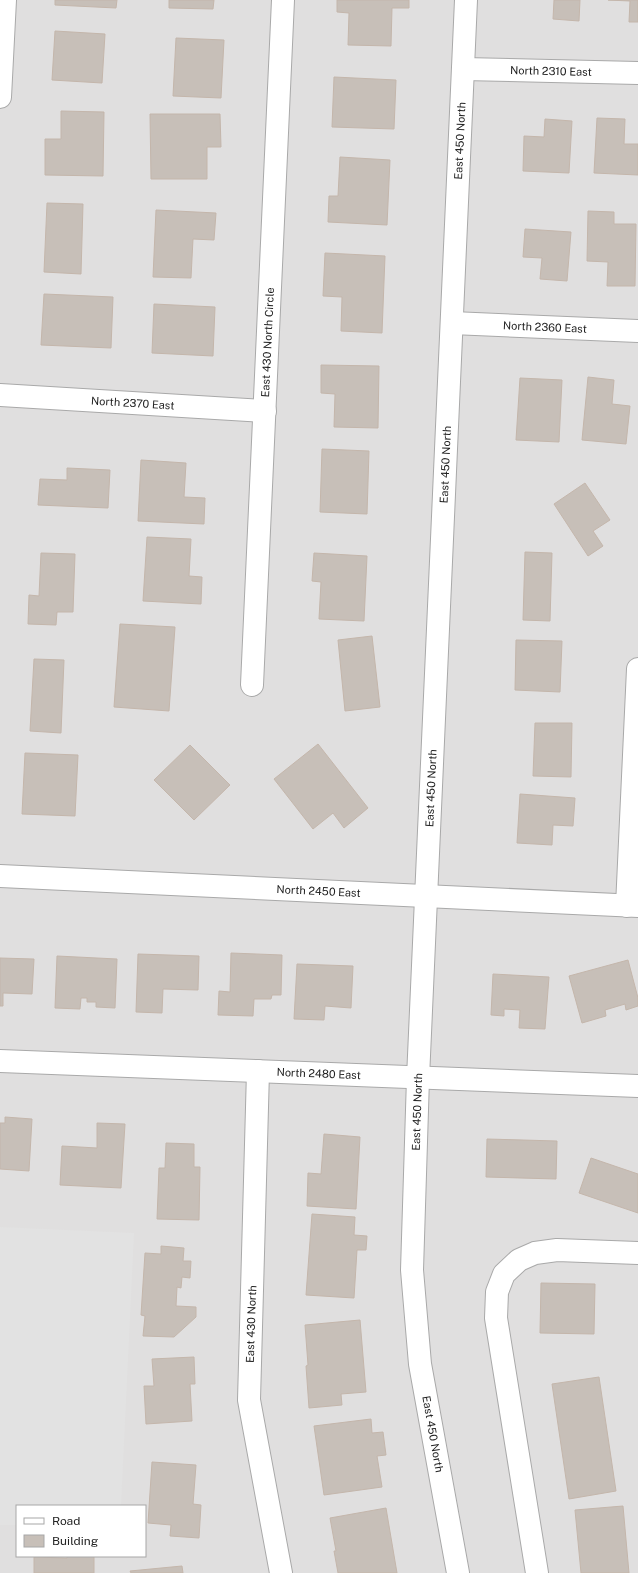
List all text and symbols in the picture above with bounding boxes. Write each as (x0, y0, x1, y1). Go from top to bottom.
street label: North 2310 East (510, 64, 592, 78)
street label: East 450 North (452, 102, 467, 180)
street label: East 430 North Circle (259, 287, 276, 398)
street label: North 2360 East (503, 319, 587, 335)
street label: North 2370 East (91, 395, 175, 412)
street label: East 450 North (438, 425, 453, 504)
street label: East 450 North (423, 749, 439, 827)
street label: North 2450 East (276, 883, 361, 899)
street label: North 2480 East (276, 1066, 361, 1081)
street label: East 450 North (410, 1073, 424, 1151)
street label: East 430 North (244, 1285, 258, 1363)
street label: East 450 North (420, 1395, 446, 1473)
legend (16, 1505, 146, 1557)
text: Road (52, 1514, 80, 1528)
text: Building (52, 1534, 98, 1548)

